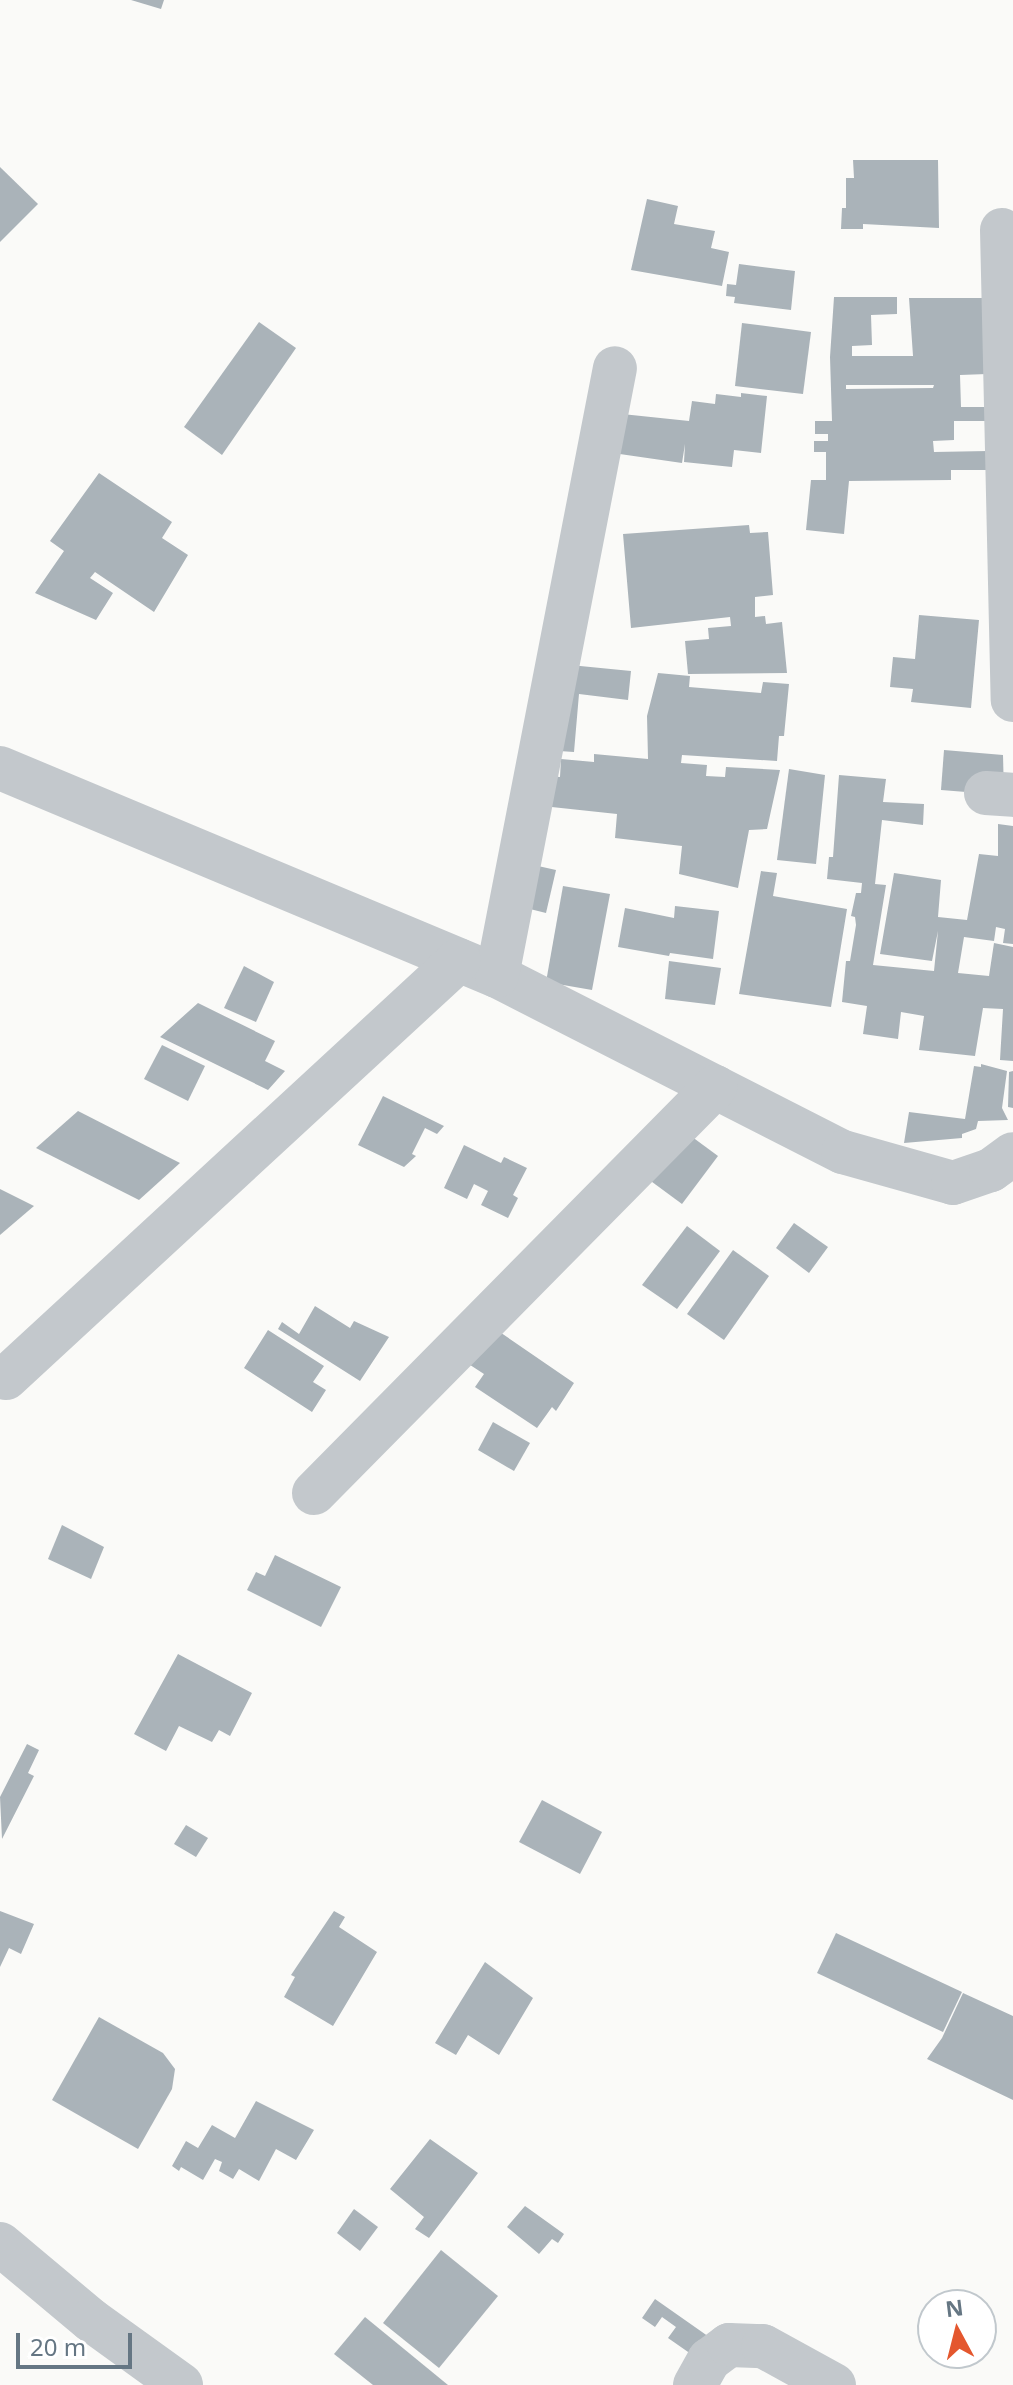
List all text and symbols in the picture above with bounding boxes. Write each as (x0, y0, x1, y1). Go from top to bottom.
north arrow (917, 2289, 997, 2369)
text: N (944, 2291, 965, 2323)
scale bar (20, 2317, 136, 2367)
text: 20 m (30, 2330, 86, 2363)

